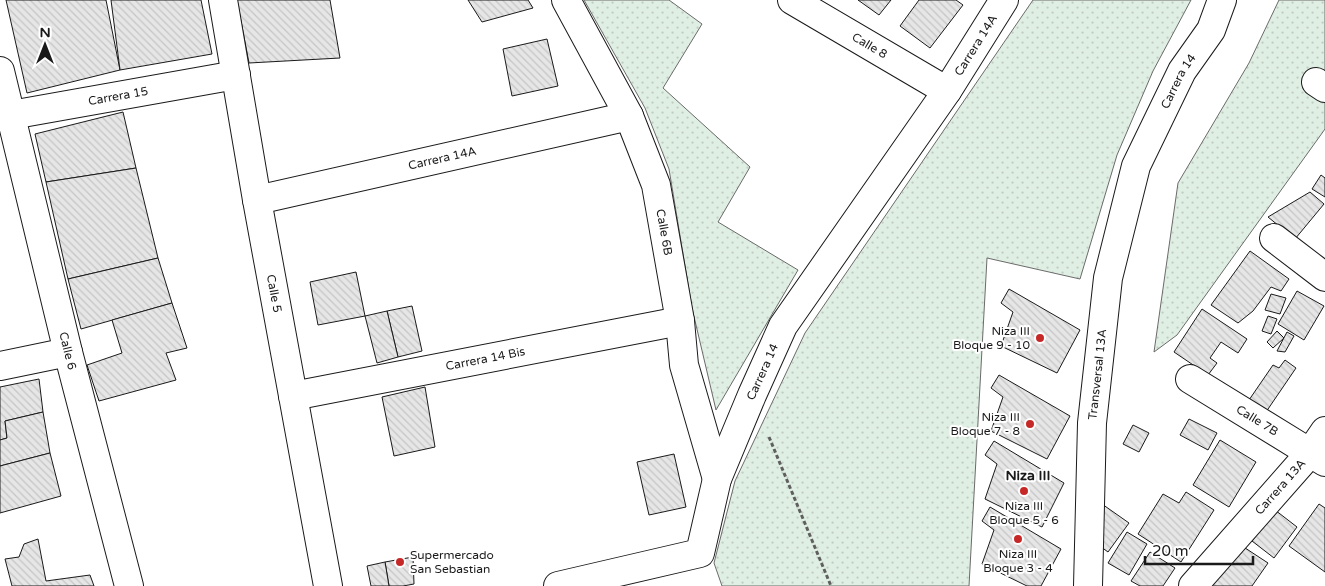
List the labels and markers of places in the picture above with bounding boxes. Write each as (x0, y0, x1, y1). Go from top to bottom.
place label: Niza III Bloque 9 - 10 (953, 324, 1030, 352)
marker: Niza III Bloque 9 - 10 (1034, 332, 1046, 344)
place label: Niza III Bloque 7 - 8 (950, 410, 1020, 438)
marker: Niza III Bloque 7 - 8 (1024, 418, 1036, 430)
marker: Niza III Bloque 5 - 6 (1018, 485, 1030, 497)
place label: Niza III Bloque 5 - 6 (989, 499, 1059, 527)
marker: Niza III Bloque 3 - 4 (1012, 533, 1024, 545)
place label: Niza III Bloque 3 - 4 (983, 547, 1053, 575)
place label: Supermercado San Sebastian (410, 548, 494, 576)
marker: Supermercado San Sebastian (394, 556, 406, 568)

